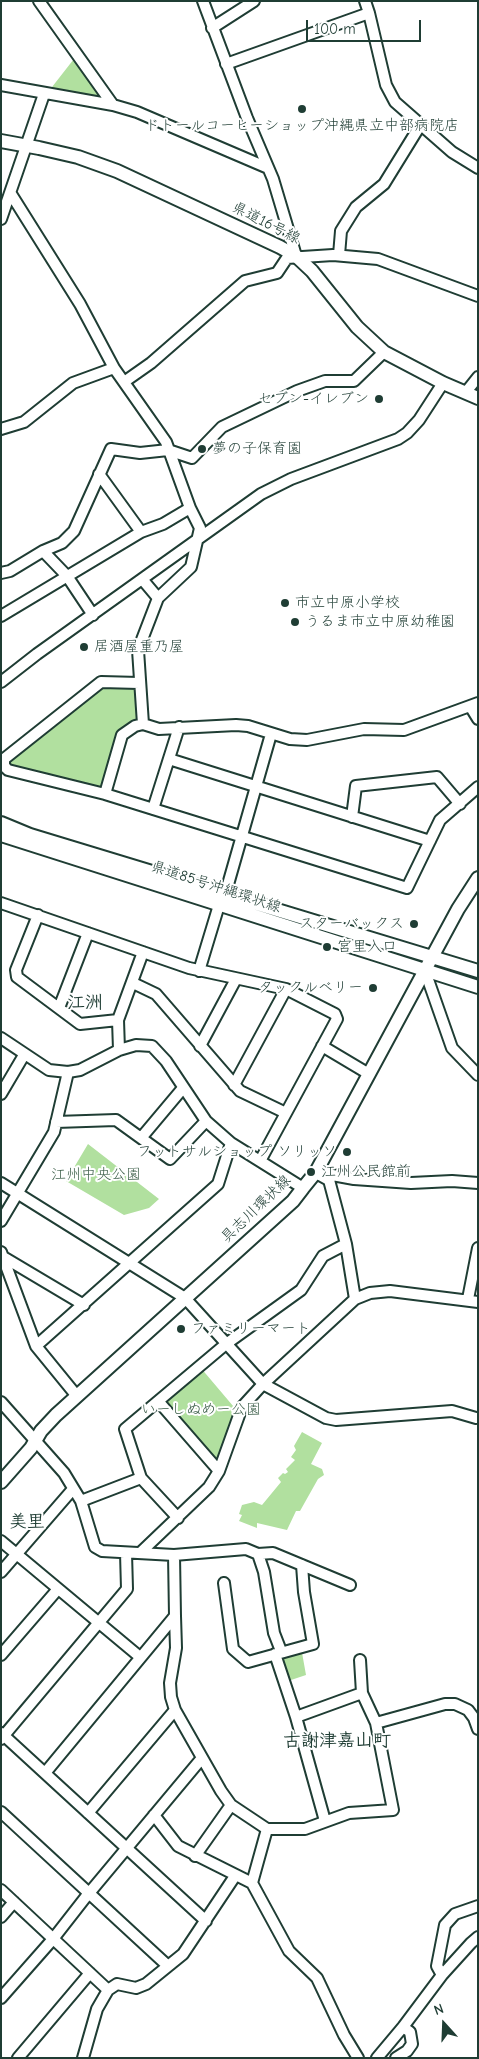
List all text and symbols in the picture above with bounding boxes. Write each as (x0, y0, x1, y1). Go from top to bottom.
scale bar (309, 10, 424, 42)
text: 100 m (314, 20, 356, 38)
marker: ドトールコーヒーショップ沖縄県立中部病院店 (296, 103, 308, 115)
place label: ドトールコーヒーショップ沖縄県立中部病院店 (145, 117, 459, 135)
street label: 県道16号線 (229, 198, 303, 248)
place label: セブン-イレブン (258, 390, 369, 408)
marker: セブン-イレブン (373, 393, 385, 405)
place label: 夢の子保育園 (212, 440, 302, 458)
marker: 夢の子保育園 (196, 443, 208, 455)
place label: 市立中原小学校 (295, 594, 400, 612)
marker: 市立中原小学校 (279, 597, 291, 609)
place label: うるま市立中原幼稚園 (305, 613, 455, 631)
marker: うるま市立中原幼稚園 (289, 616, 301, 628)
place label: 居酒屋重乃屋 (94, 638, 184, 656)
marker: 居酒屋重乃屋 (78, 641, 90, 653)
street label: 県道85号沖縄環状線 (149, 857, 283, 917)
place label: スターバックス (299, 915, 404, 933)
marker: スターバックス (408, 918, 420, 930)
place label: 宮里入口 (337, 938, 397, 956)
marker: 宮里入口 (321, 941, 333, 953)
place label: タックルベリー (258, 979, 363, 997)
marker: タックルベリー (367, 982, 379, 994)
district label: 江洲 (67, 992, 103, 1014)
place label: フットサルショップ ソリッソ (137, 1143, 337, 1161)
marker: フットサルショップ ソリッソ (341, 1146, 353, 1158)
place label: 江州公民館前 (321, 1163, 411, 1181)
park label: 江州中央公園 (51, 1166, 141, 1184)
marker: 江州公民館前 (305, 1166, 317, 1178)
street label: 具志川環状線 (217, 1171, 295, 1247)
place label: ファミリーマート (191, 1320, 311, 1338)
marker: ファミリーマート (175, 1323, 187, 1335)
park label: いーしぬめー公園 (141, 1401, 261, 1419)
district label: 美里 (9, 1511, 45, 1533)
district label: 古謝津嘉山町 (283, 1730, 391, 1752)
north arrow (419, 1999, 469, 2049)
text: N (431, 2000, 446, 2019)

